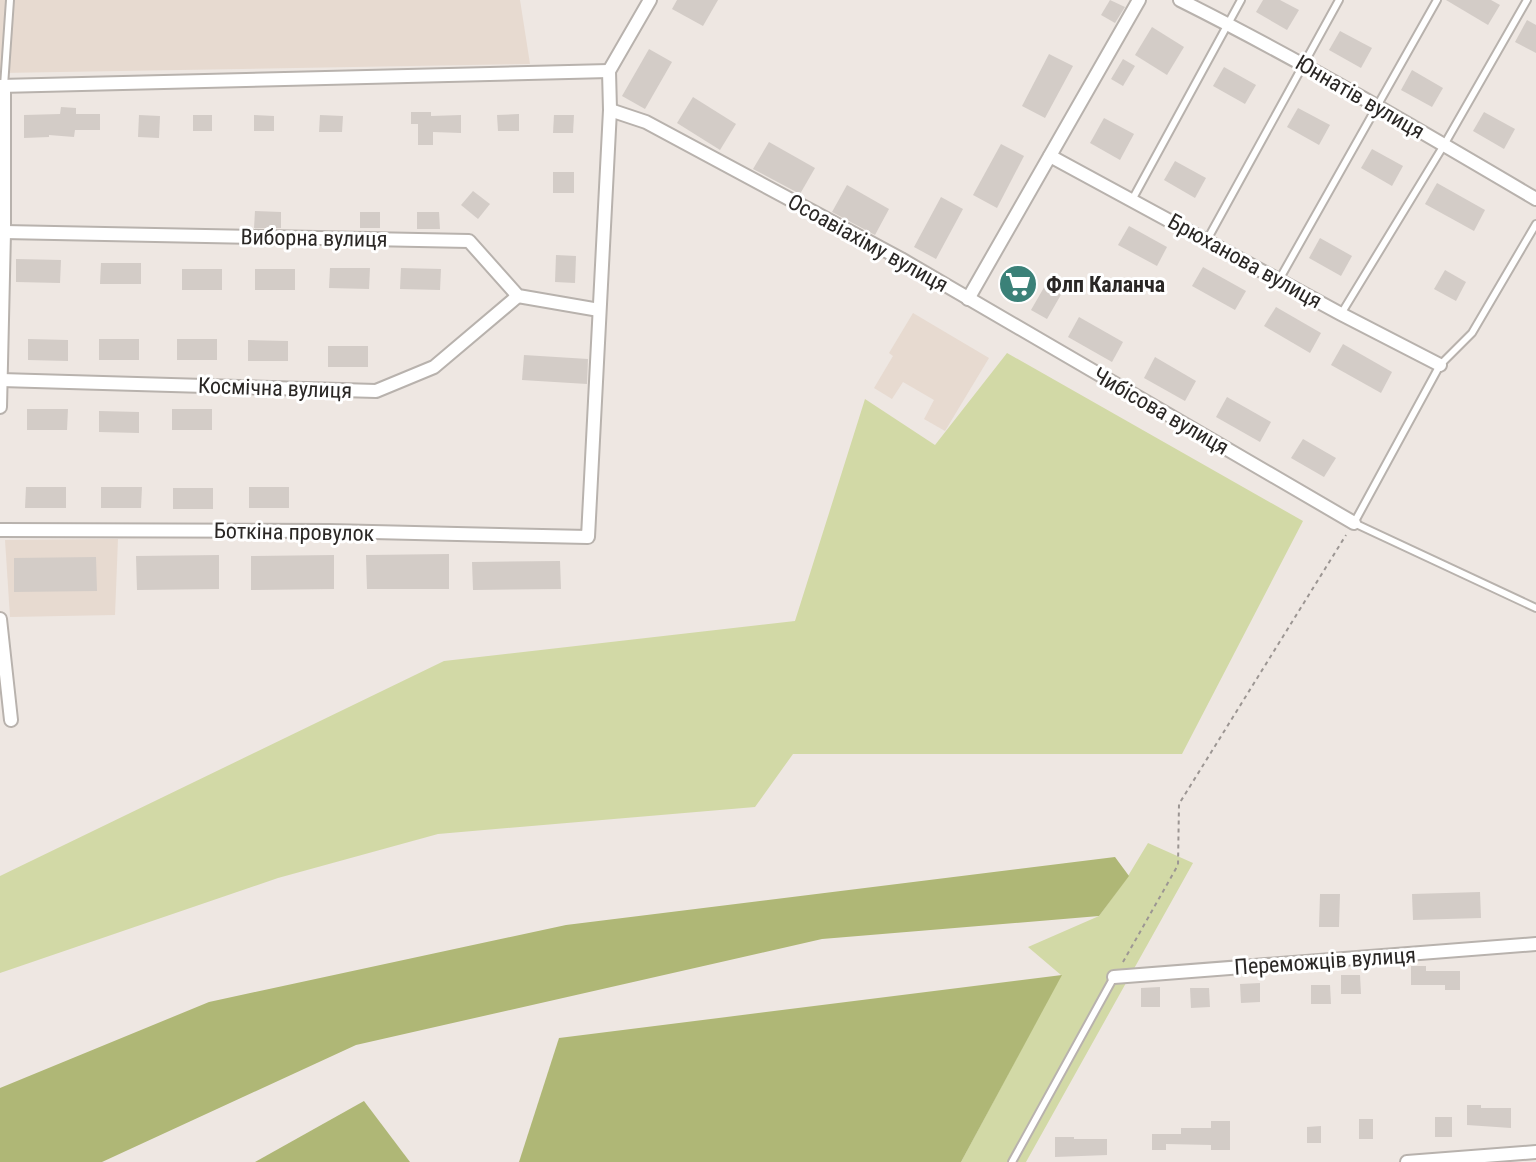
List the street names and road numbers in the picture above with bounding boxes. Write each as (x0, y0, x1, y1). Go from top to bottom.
street label: Юннатів вулиця (1291, 50, 1429, 144)
street label: Осоавіахіму вулиця (784, 189, 952, 297)
street label: Брюханова вулиця (1164, 208, 1326, 314)
street label: Виборна вулиця (240, 224, 388, 252)
street label: Чибісова вулиця (1089, 362, 1233, 460)
street label: Космічна вулиця (197, 373, 353, 403)
street label: Боткіна провулок (214, 518, 375, 546)
street label: Переможців вулиця (1233, 942, 1417, 980)

